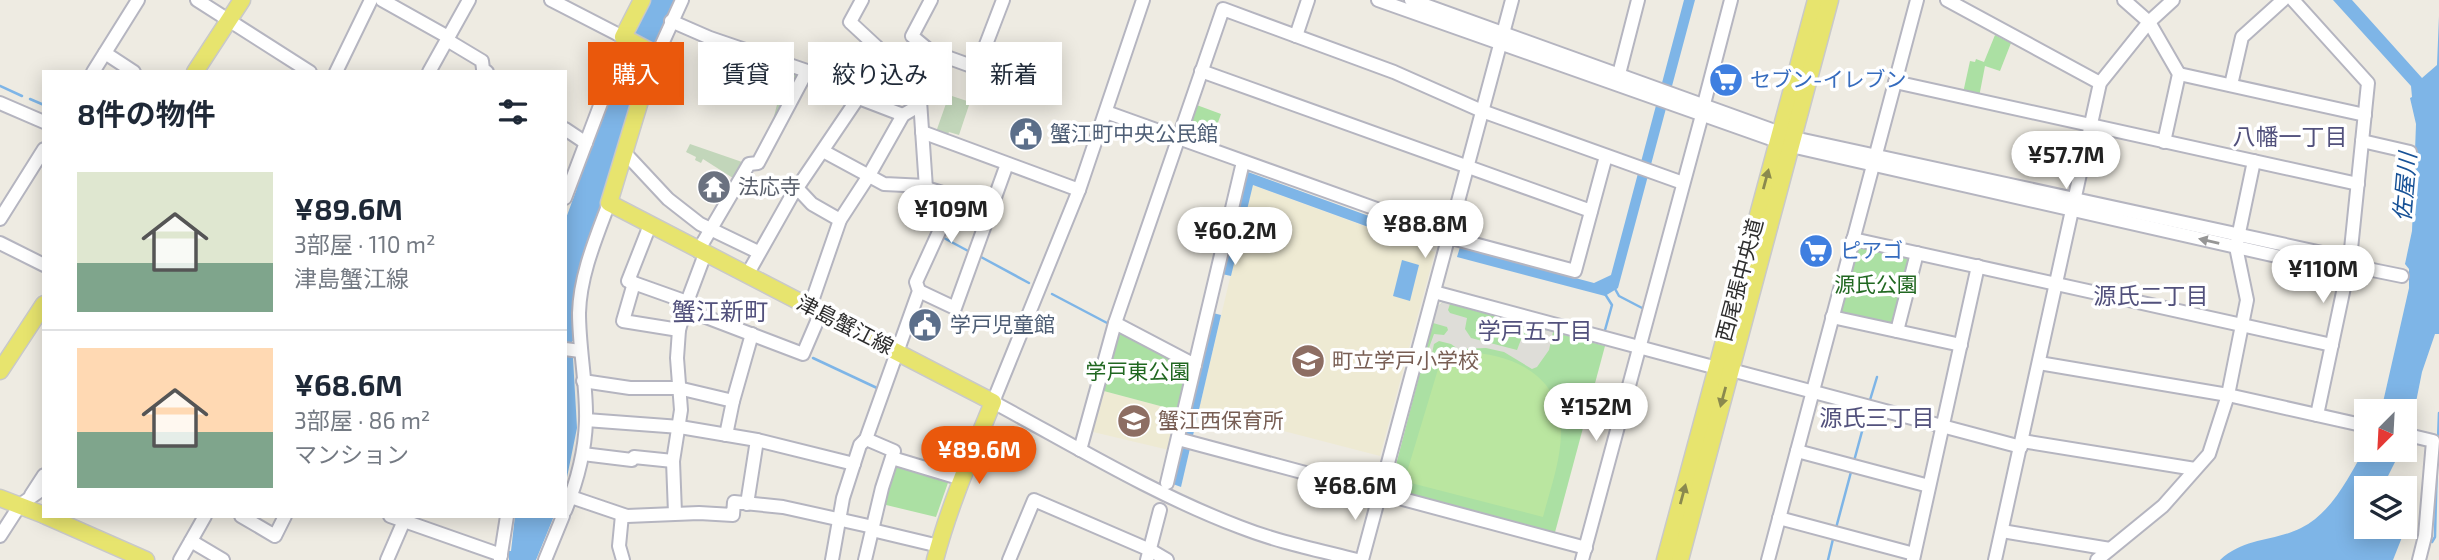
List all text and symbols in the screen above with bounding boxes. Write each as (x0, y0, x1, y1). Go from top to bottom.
chip: 購入 (588, 42, 684, 105)
chip: 賃貸 (698, 42, 794, 105)
chip: 絞り込み (808, 42, 952, 105)
chip: 新着 (966, 42, 1062, 105)
supermarket icon: セブン-イレブン (1707, 61, 1745, 99)
place label: セブン-イレブン (1750, 66, 1906, 91)
icon: filters (494, 93, 532, 131)
text: 8件の物件 (77, 95, 216, 131)
public building icon: 蟹江町中央公民館 (1007, 115, 1045, 153)
place label: 蟹江町中央公民館 (1050, 120, 1218, 145)
district label: 八幡一丁目 (2233, 122, 2348, 150)
pin: ¥57.7M (2009, 132, 2123, 191)
text: ¥57.7M (2027, 140, 2105, 168)
water label: 佐屋川 (2387, 148, 2421, 223)
temple icon: 法応寺 (695, 168, 733, 206)
one-way arrow (1761, 168, 1772, 190)
place label: 法応寺 (738, 173, 801, 198)
pin: ¥109M (902, 186, 1000, 245)
text: ¥89.6M (294, 190, 403, 226)
text: ¥109M (914, 194, 988, 222)
icon: home (133, 200, 217, 284)
pin: ¥88.8M (1368, 201, 1482, 260)
pin: ¥60.2M (1178, 208, 1292, 267)
text: ¥88.8M (1383, 209, 1467, 237)
text: ¥60.2M (1193, 216, 1277, 244)
street label: 西尾張中央道 (1710, 216, 1767, 344)
text: 3部屋 · 110 m² (294, 230, 435, 258)
supermarket icon: ピアゴ (1797, 232, 1835, 270)
one-way arrow (2198, 235, 2220, 246)
place label: ピアゴ (1840, 237, 1903, 262)
pin: ¥110M (2274, 246, 2372, 305)
text: ¥110M (2288, 254, 2358, 282)
text: 津島蟹江線 (294, 264, 409, 292)
park label: 源氏公園 (1834, 271, 1918, 296)
district label: 源氏二丁目 (2094, 281, 2209, 309)
street label: 津島蟹江線 (793, 289, 898, 359)
district label: 蟹江新町 (672, 296, 768, 325)
public building icon: 学戸児童館 (906, 306, 944, 344)
place label: 学戸児童館 (950, 311, 1055, 336)
district label: 学戸五丁目 (1478, 316, 1593, 344)
school or university icon: 町立学戸小学校 (1289, 342, 1327, 380)
place label: 町立学戸小学校 (1332, 347, 1479, 372)
park label: 学戸東公園 (1086, 358, 1191, 383)
text: ¥68.6M (294, 366, 403, 402)
icon: home (133, 376, 217, 460)
pin: ¥152M (1547, 384, 1645, 443)
one-way arrow (1718, 387, 1728, 408)
text: ¥152M (1560, 392, 1632, 420)
north arrow (2354, 399, 2417, 462)
map controls (2354, 399, 2417, 539)
school or university icon: 蟹江西保育所 (1115, 402, 1153, 440)
district label: 源氏三丁目 (1820, 403, 1935, 431)
text: 3部屋 · 86 m² (294, 406, 430, 434)
place label: 蟹江西保育所 (1158, 407, 1284, 432)
pin: ¥89.6M (922, 426, 1036, 486)
text: ¥89.6M (937, 435, 1021, 463)
text: マンション (294, 440, 409, 468)
pin: ¥68.6M (1298, 462, 1412, 522)
text: ¥68.6M (1313, 471, 1397, 499)
button: layers (2354, 476, 2417, 539)
one-way arrow (1678, 483, 1689, 505)

